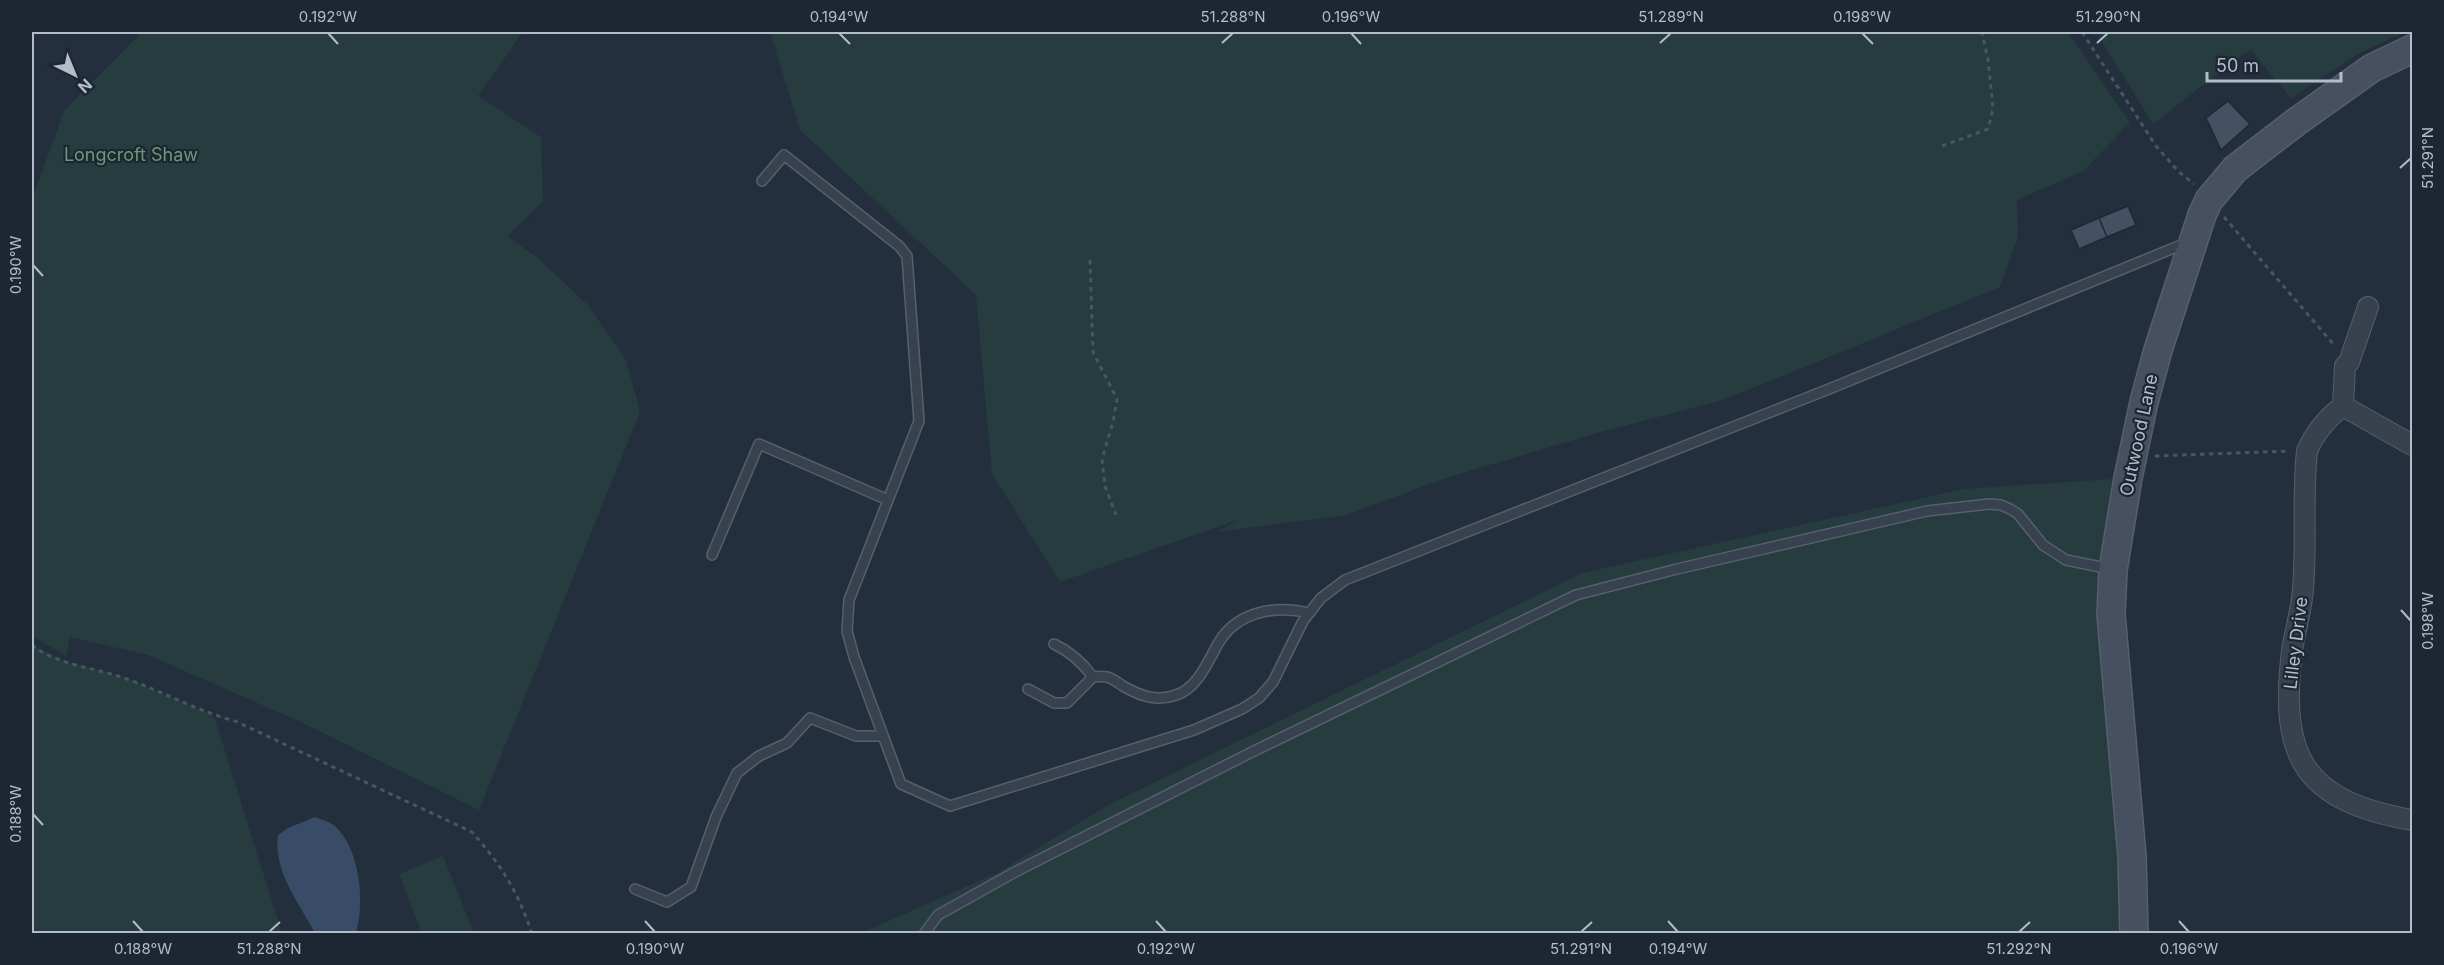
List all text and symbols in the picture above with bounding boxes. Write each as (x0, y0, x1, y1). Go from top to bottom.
text: 0.192°W (299, 7, 357, 26)
text: 0.194°W (810, 7, 868, 26)
text: 51.288°N (1200, 7, 1266, 26)
text: 0.196°W (1322, 7, 1380, 26)
text: 51.289°N (1638, 7, 1704, 26)
text: 0.198°W (1833, 7, 1891, 26)
text: 51.290°N (2075, 7, 2141, 26)
north arrow (45, 45, 105, 105)
scale bar (2207, 45, 2340, 83)
text: 50 m (2216, 55, 2259, 76)
text: N (74, 74, 97, 97)
text: 51.291°N (2418, 127, 2437, 189)
park label: Longcroft Shaw (64, 144, 198, 165)
text: 0.190°W (6, 235, 25, 294)
street label: Outwood Lane (2115, 372, 2162, 498)
text: 0.198°W (2418, 592, 2437, 650)
street label: Lilley Drive (2279, 595, 2312, 690)
text: 0.188°W (6, 785, 25, 843)
text: 0.188°W (114, 939, 172, 958)
text: 51.288°N (236, 939, 302, 958)
text: 0.190°W (626, 939, 685, 958)
text: 0.192°W (1137, 939, 1195, 958)
text: 51.291°N (1550, 939, 1612, 958)
text: 0.194°W (1649, 939, 1707, 958)
text: 51.292°N (1986, 939, 2052, 958)
text: 0.196°W (2160, 939, 2218, 958)

